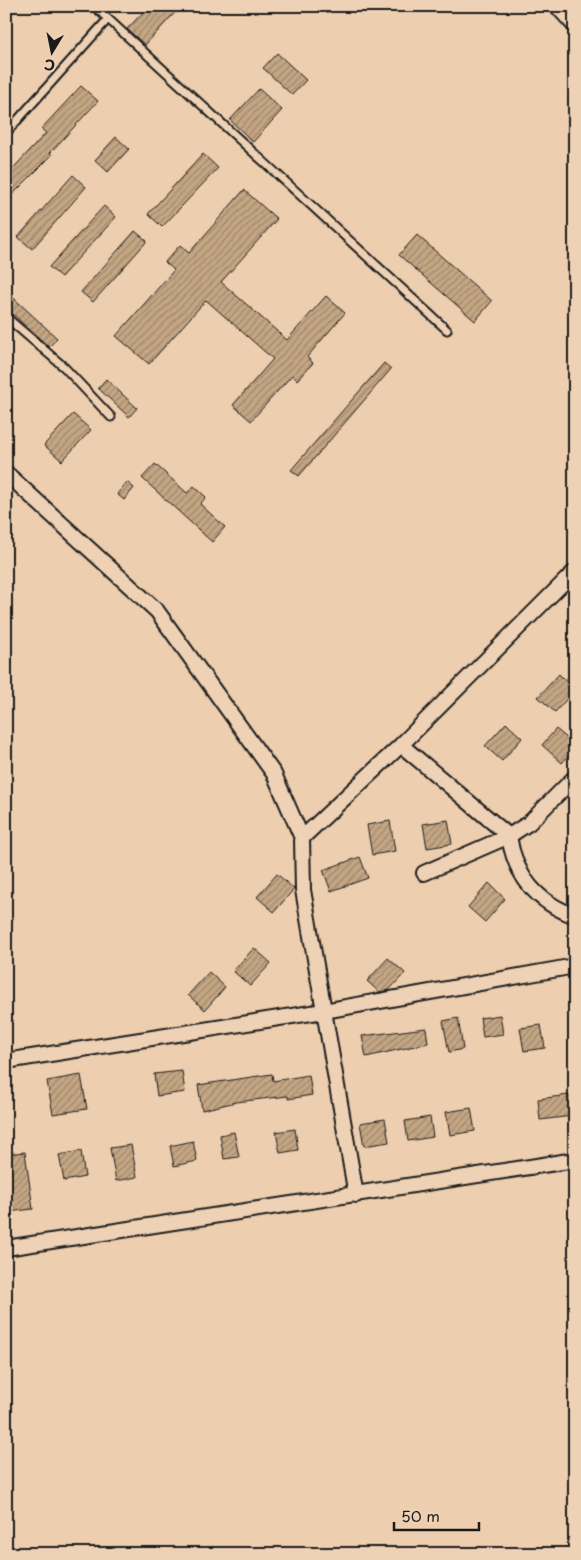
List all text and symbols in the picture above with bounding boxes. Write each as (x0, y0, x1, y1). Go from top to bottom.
north arrow (28, 28, 78, 78)
text: С (43, 54, 57, 77)
scale bar (394, 1500, 478, 1532)
text: 50 m (401, 1504, 440, 1527)

